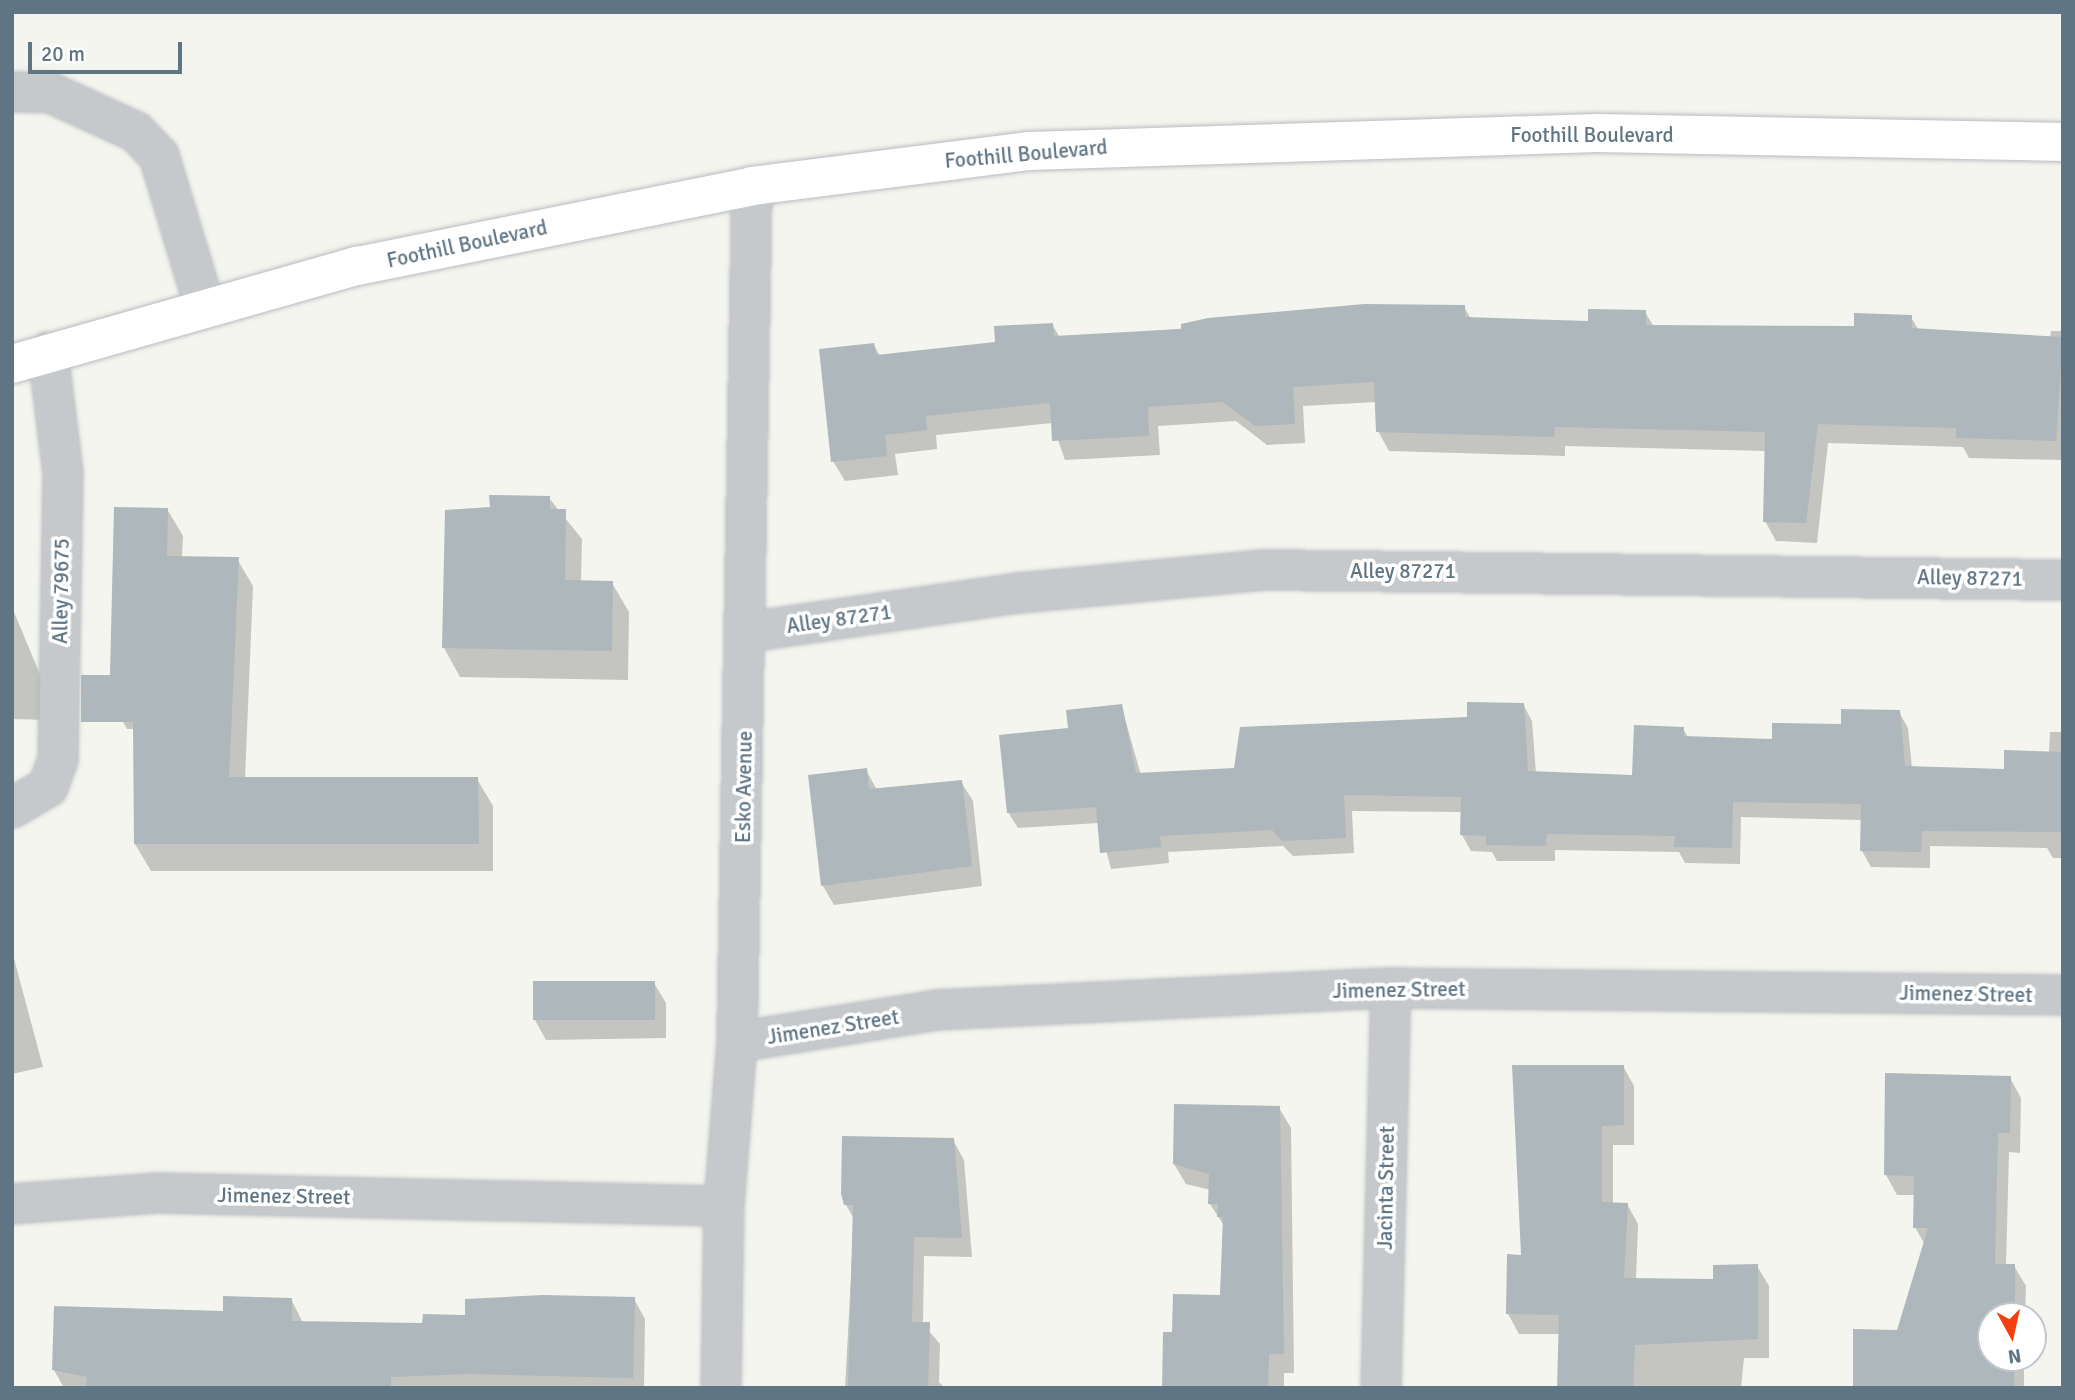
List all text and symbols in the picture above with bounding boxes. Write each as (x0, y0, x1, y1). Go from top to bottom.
scale bar (32, 28, 186, 72)
text: 20 m (41, 41, 85, 67)
street label: Foothill Boulevard (1510, 122, 1674, 148)
street label: Foothill Boulevard (944, 134, 1108, 174)
street label: Foothill Boulevard (384, 215, 550, 273)
street label: Alley 79675 (47, 538, 75, 644)
street label: Alley 87271 (1350, 558, 1456, 584)
street label: Alley 87271 (1917, 564, 2023, 592)
street label: Alley 87271 (785, 599, 893, 639)
street label: Esko Avenue (730, 731, 758, 843)
street label: Jimenez Street (1332, 976, 1466, 1004)
street label: Jimenez Street (1899, 980, 2033, 1008)
street label: Jimenez Street (765, 1004, 901, 1050)
street label: Jacinta Street (1372, 1126, 1400, 1250)
street label: Jimenez Street (217, 1182, 351, 1210)
north arrow (1977, 1302, 2047, 1372)
text: N (2006, 1343, 2023, 1369)

